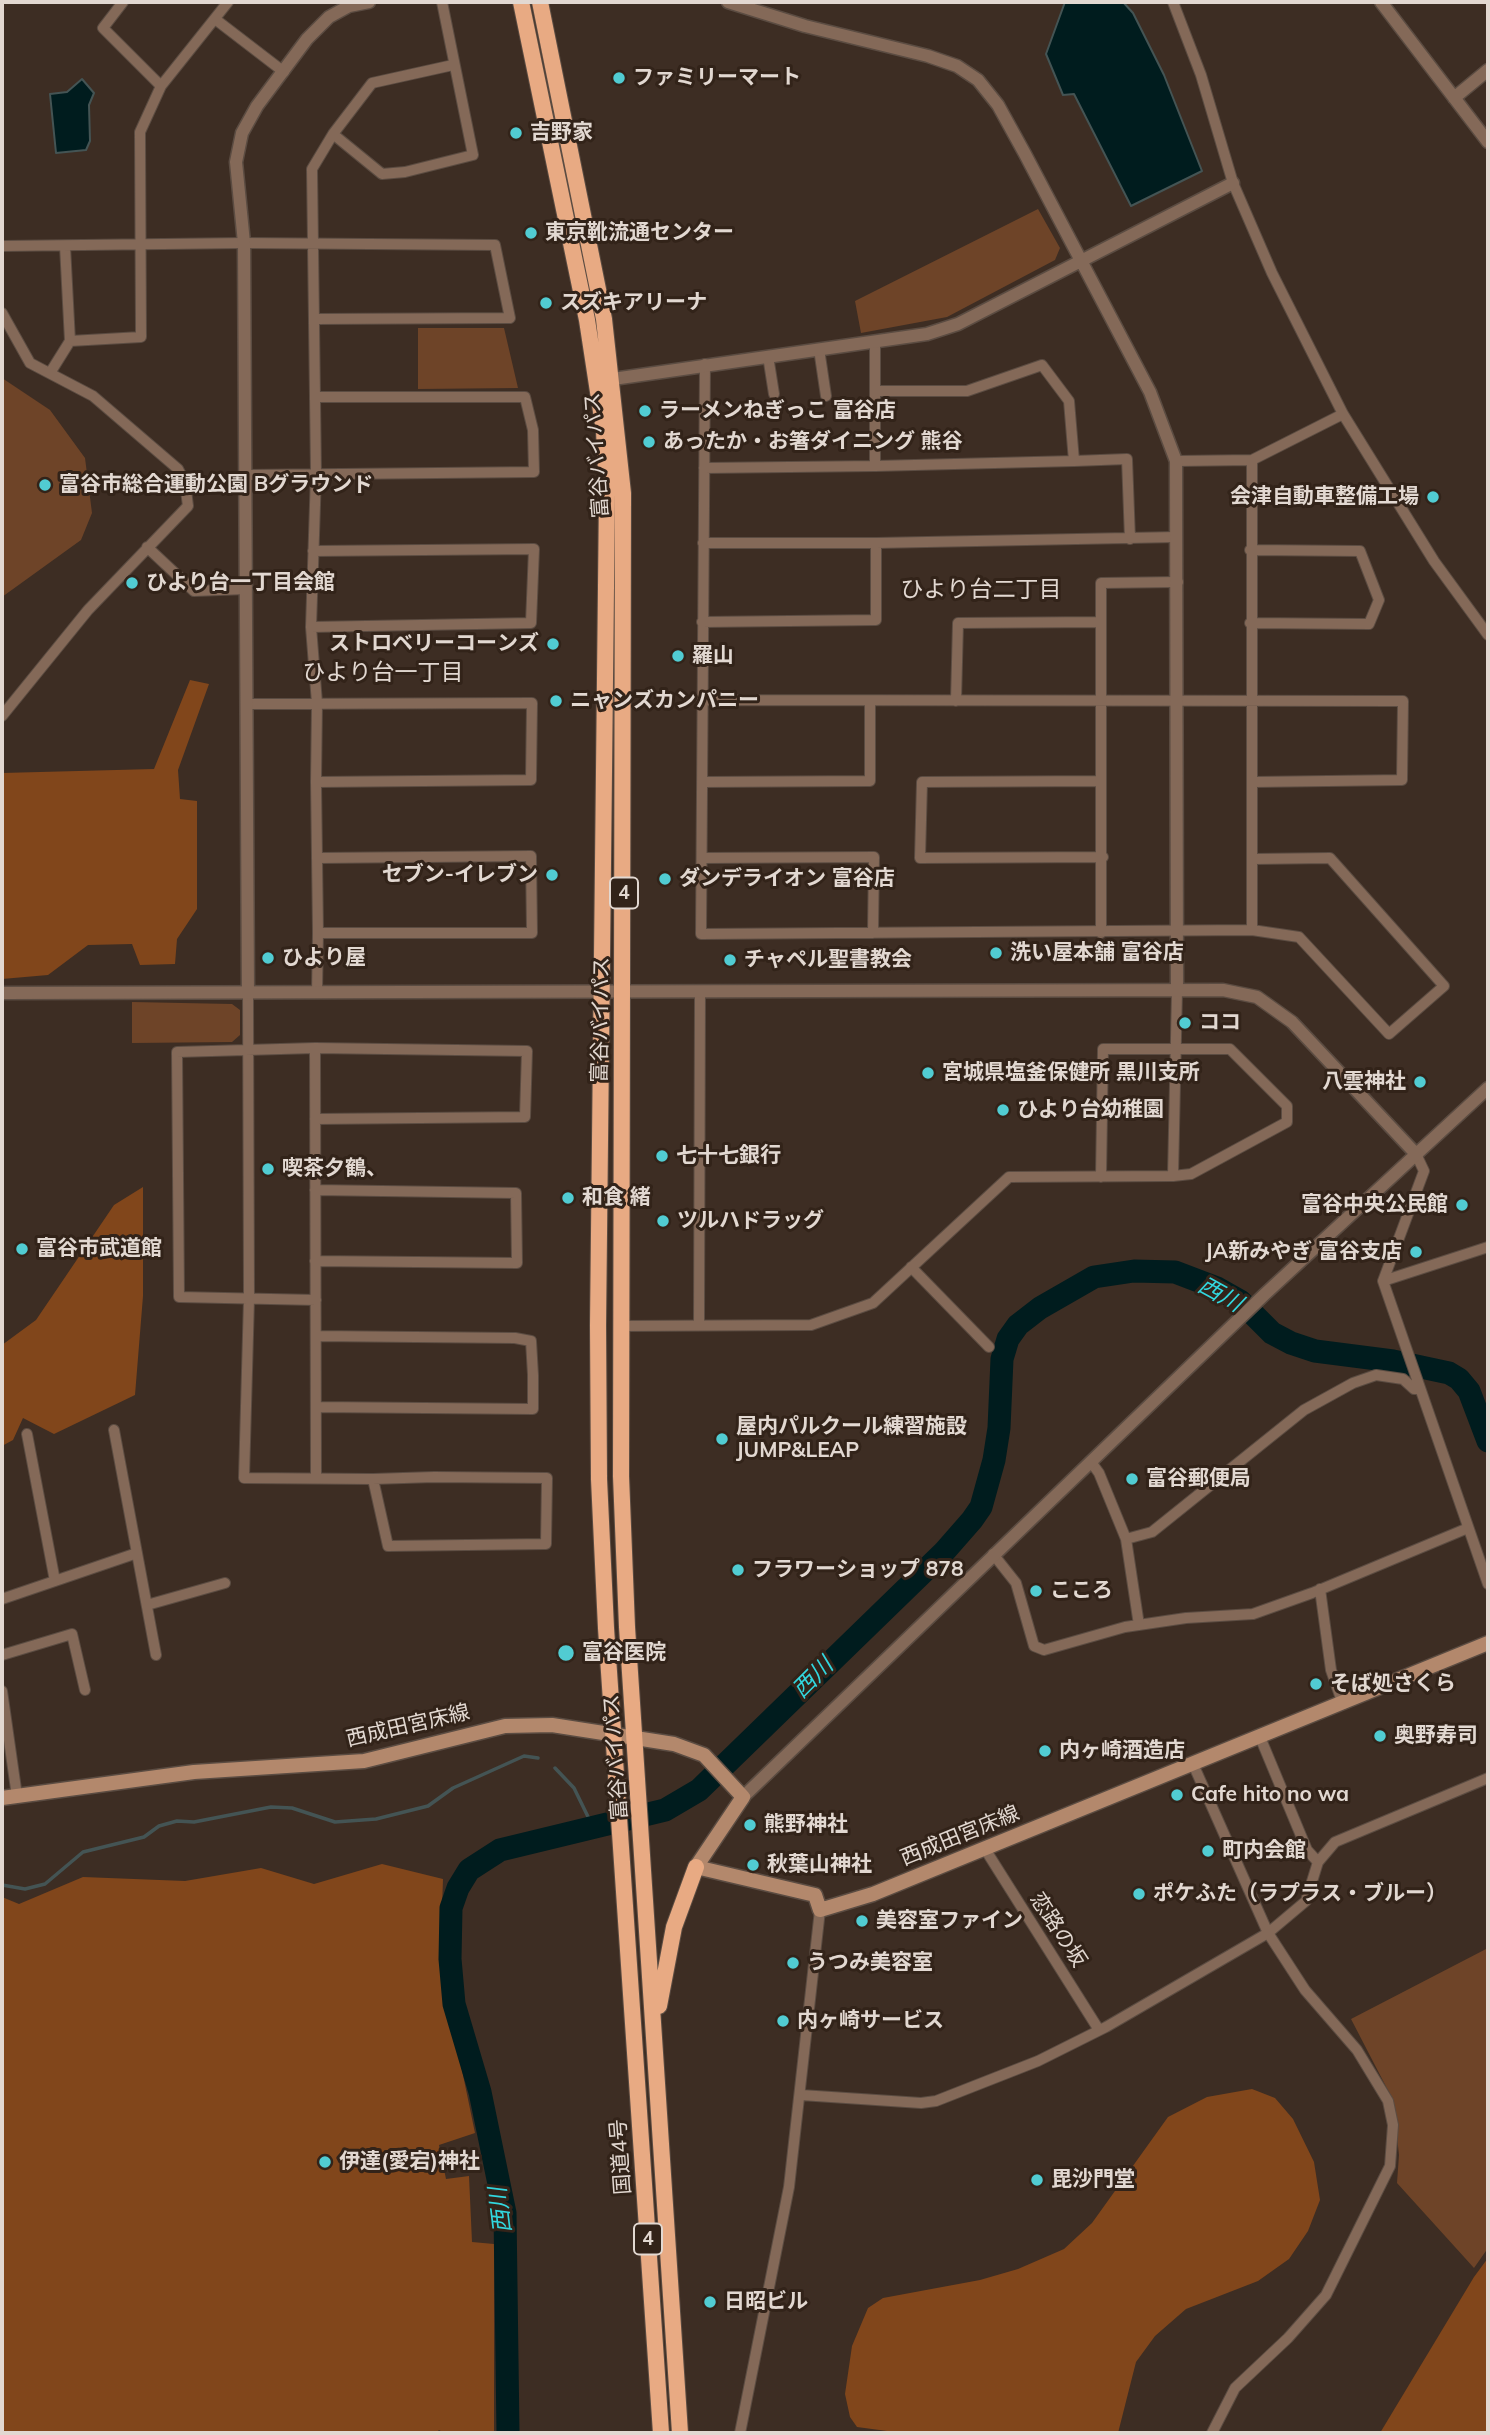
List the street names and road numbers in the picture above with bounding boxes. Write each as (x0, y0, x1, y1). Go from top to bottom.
street label: 富谷バイパス (580, 391, 614, 519)
road number: 4 (610, 878, 638, 908)
street label: 富谷バイパス (587, 957, 615, 1083)
street label: 富谷バイパス (599, 1693, 633, 1821)
street label: 西成田宮床線 (344, 1700, 472, 1752)
street label: 西成田宮床線 (897, 1801, 1023, 1871)
street label: 恋路の坂 (1025, 1888, 1091, 1972)
street label: 国道4号 (606, 2118, 636, 2196)
road number: 4 (634, 2224, 662, 2254)

